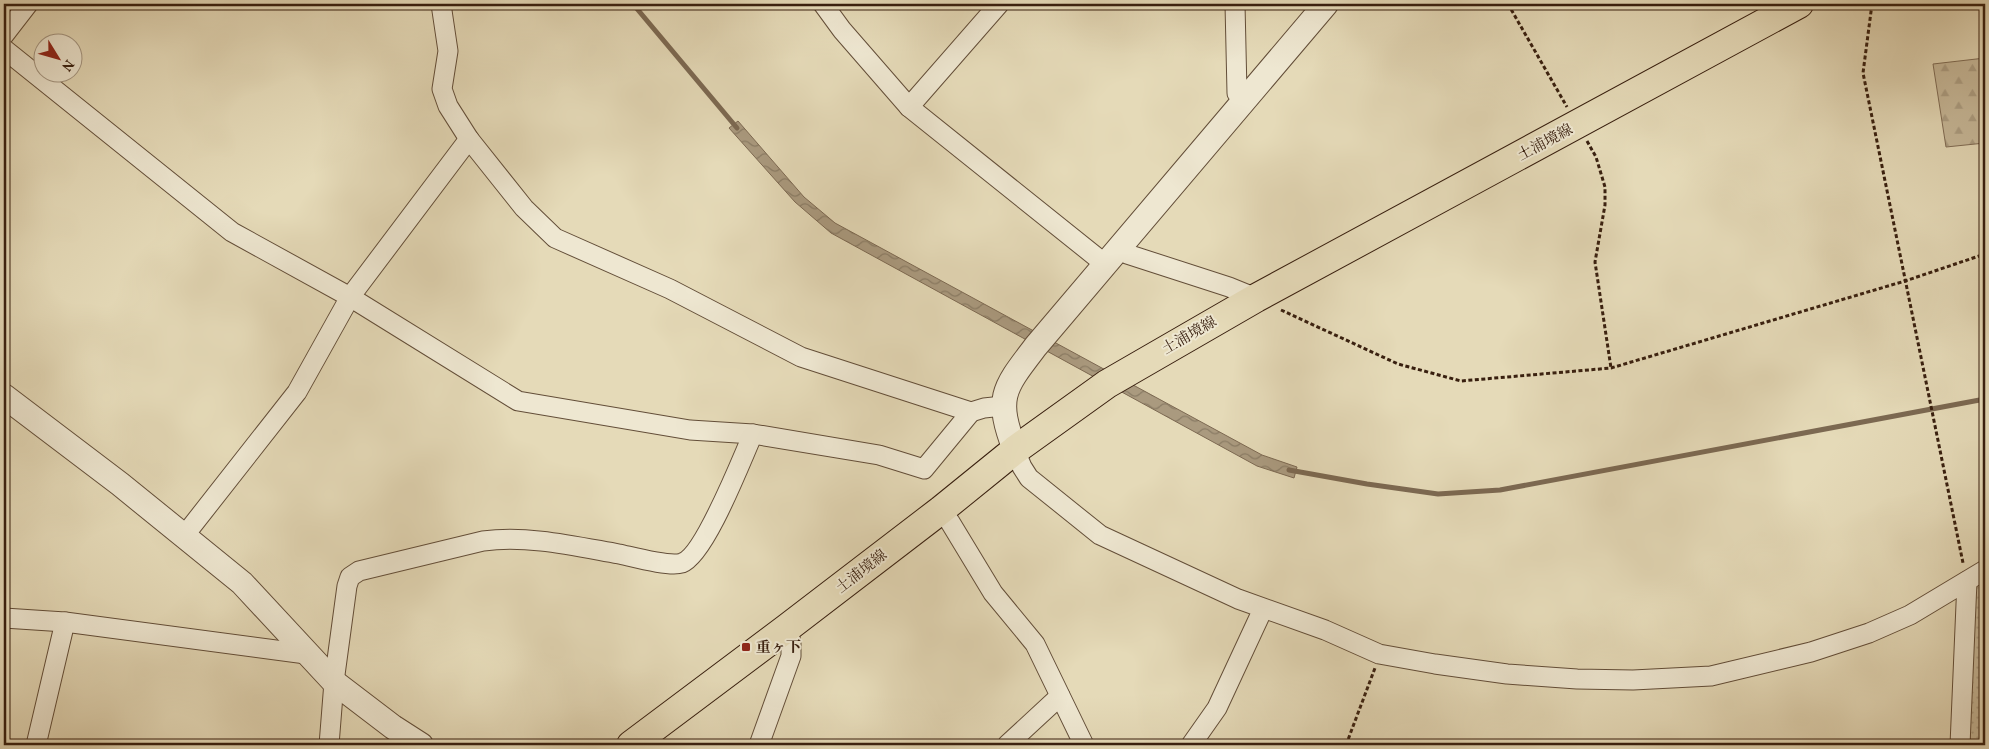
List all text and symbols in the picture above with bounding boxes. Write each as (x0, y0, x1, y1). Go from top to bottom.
north arrow (32, 32, 82, 82)
text: N (57, 55, 78, 75)
street label: 土浦境線 (1514, 120, 1577, 167)
street label: 土浦境線 (1159, 312, 1221, 360)
street label: 土浦境線 (832, 545, 892, 599)
place label: 重ヶ下 (756, 638, 801, 659)
marker: 重ヶ下 (740, 641, 752, 653)

